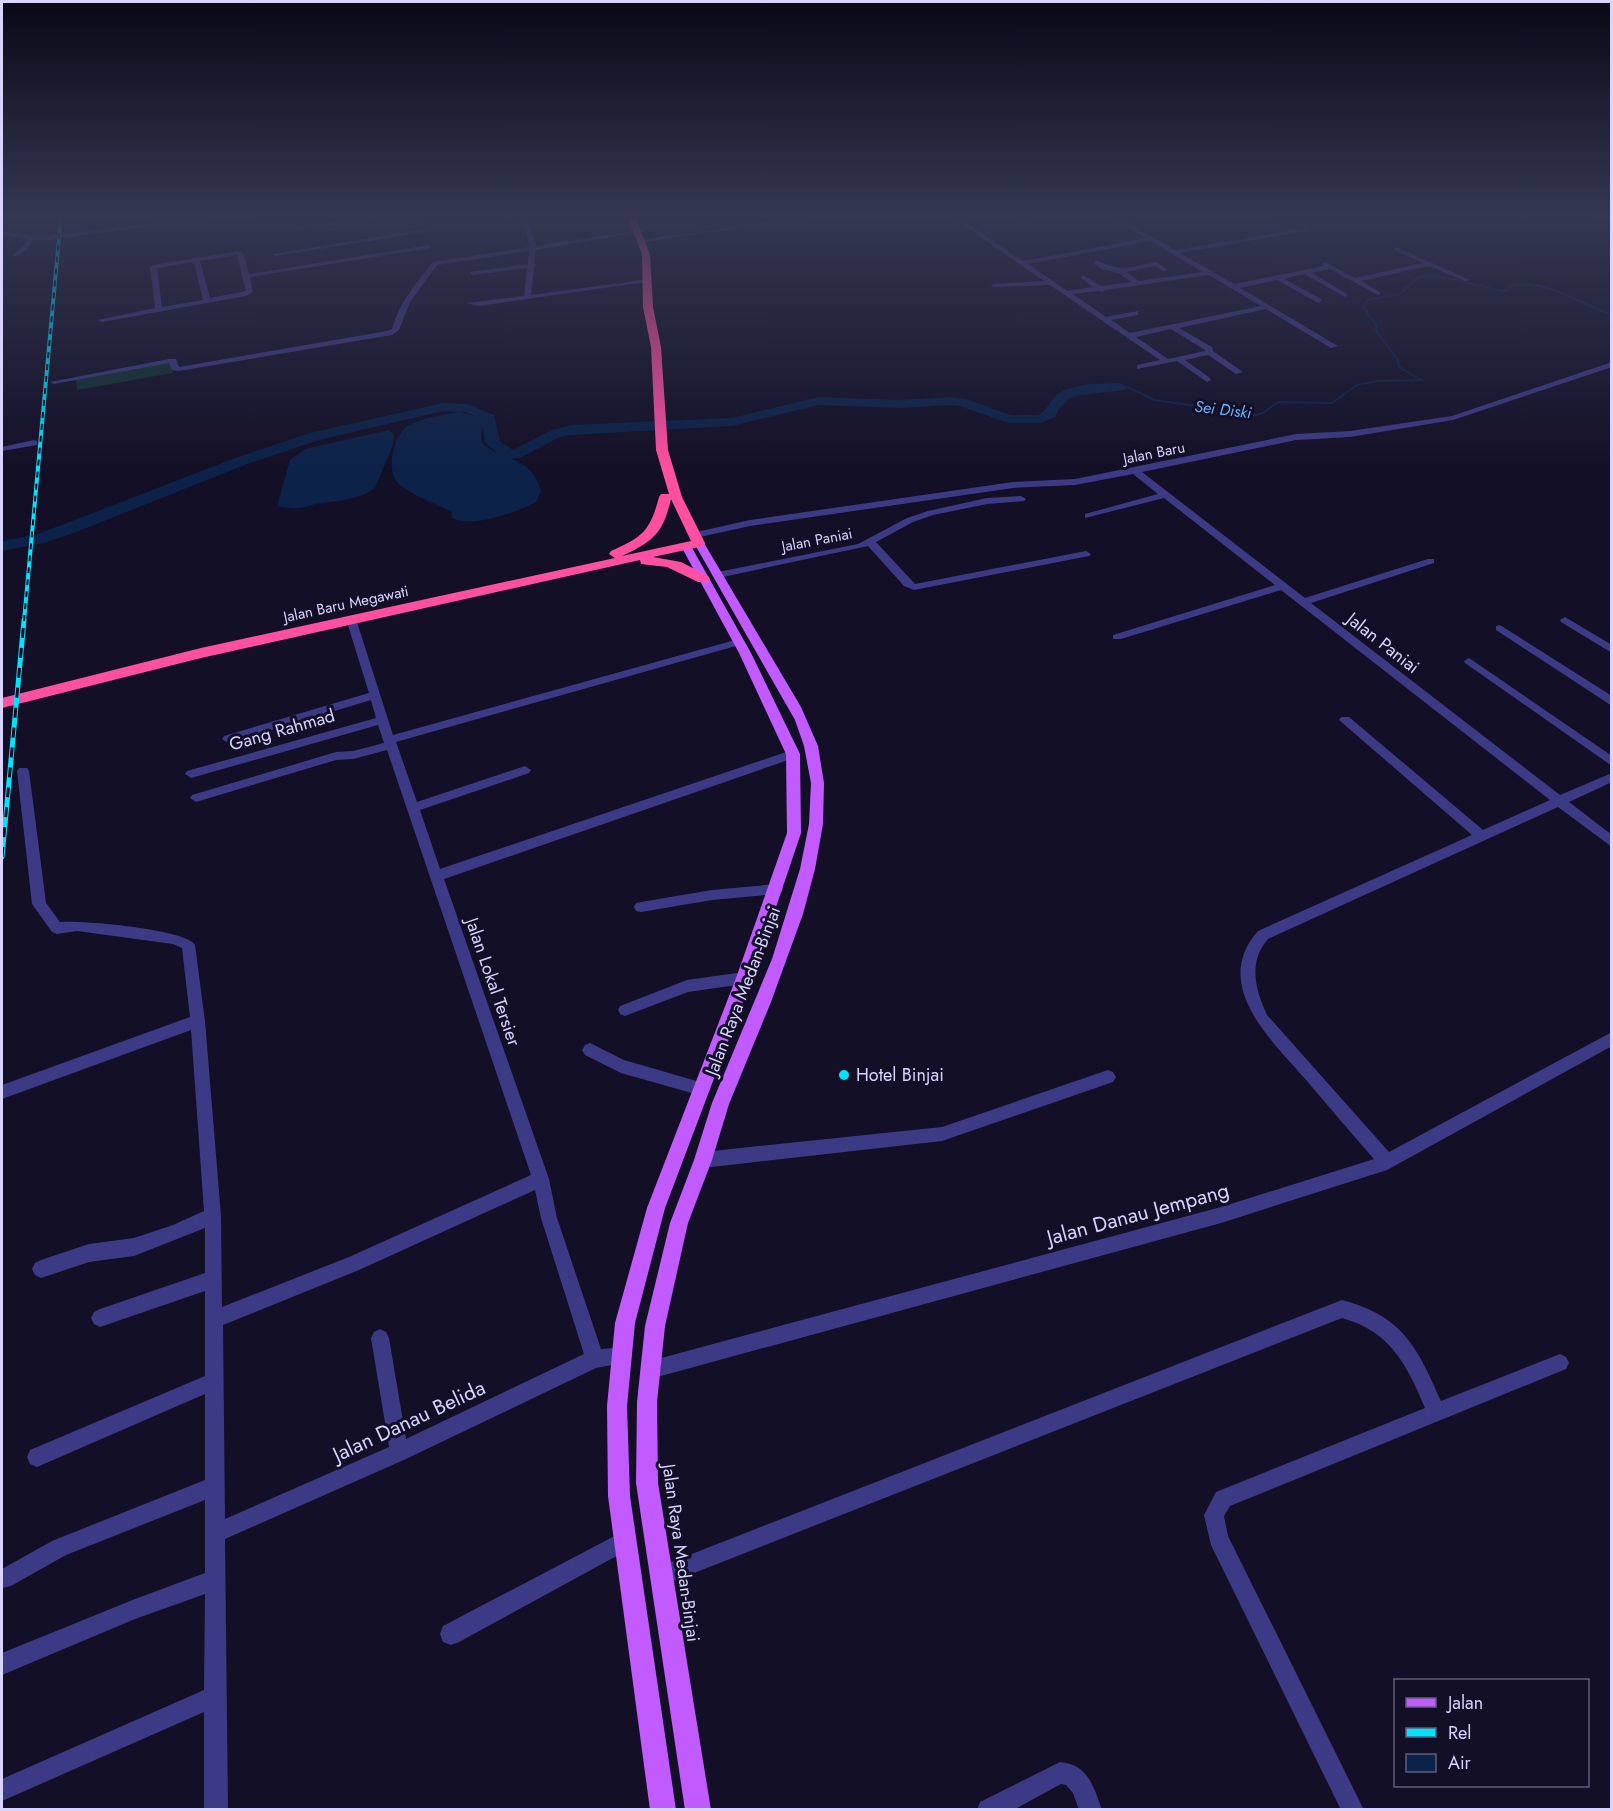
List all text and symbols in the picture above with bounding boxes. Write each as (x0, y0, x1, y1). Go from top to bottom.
water label: Sei Diski (1193, 395, 1254, 425)
street label: Jalan Baru (1119, 436, 1187, 470)
street label: Jalan Paniai (778, 522, 854, 558)
street label: Jalan Baru Megawati (279, 580, 411, 628)
street label: Jalan Paniai (1340, 605, 1425, 680)
street label: Gang Rahmad (226, 702, 338, 758)
street label: Jalan Raya Medan-Binjai (698, 903, 787, 1081)
street label: Jalan Lokal Tersier (458, 912, 527, 1050)
place label: Hotel Binjai (856, 1062, 944, 1088)
marker: Hotel Binjai (837, 1068, 851, 1082)
street label: Jalan Danau Jempang (1041, 1175, 1232, 1254)
street label: Jalan Danau Belida (325, 1373, 490, 1471)
street label: Jalan Raya Medan-Binjai (655, 1460, 706, 1644)
legend (1394, 1679, 1589, 1787)
text: Jalan (1446, 1690, 1483, 1716)
text: Rel (1448, 1720, 1472, 1746)
text: Air (1448, 1750, 1472, 1776)

